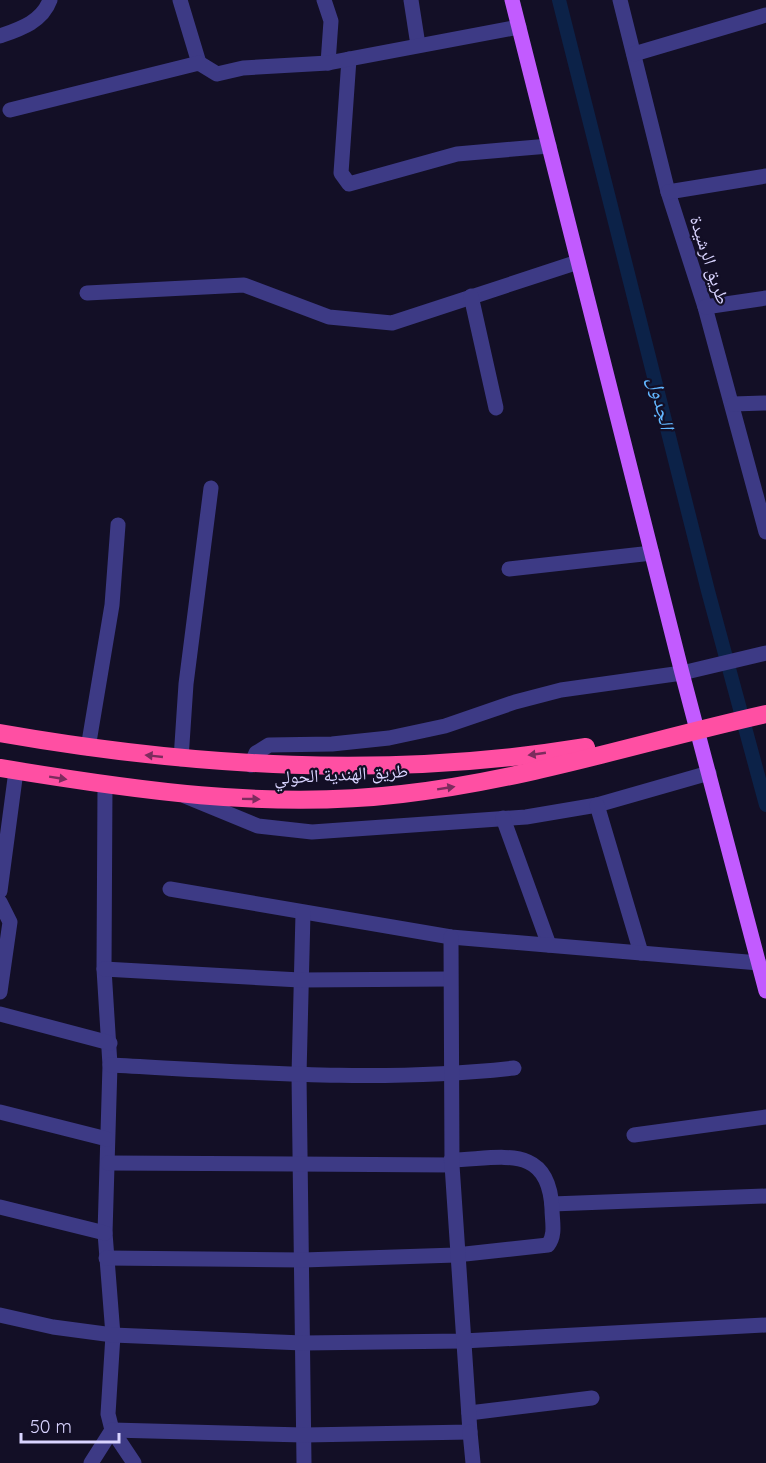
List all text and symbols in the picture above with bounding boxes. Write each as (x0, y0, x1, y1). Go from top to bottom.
street label: طريق الرشيدة (685, 213, 735, 307)
water label: الجدول (642, 374, 681, 434)
one-way arrow (527, 750, 546, 759)
one-way arrow (144, 751, 163, 761)
street label: طريق الهندية الحولي (273, 759, 409, 793)
one-way arrow (48, 773, 67, 782)
one-way arrow (436, 783, 455, 792)
one-way arrow (242, 794, 261, 803)
scale bar (21, 1406, 118, 1444)
text: 50 m (30, 1415, 72, 1438)

